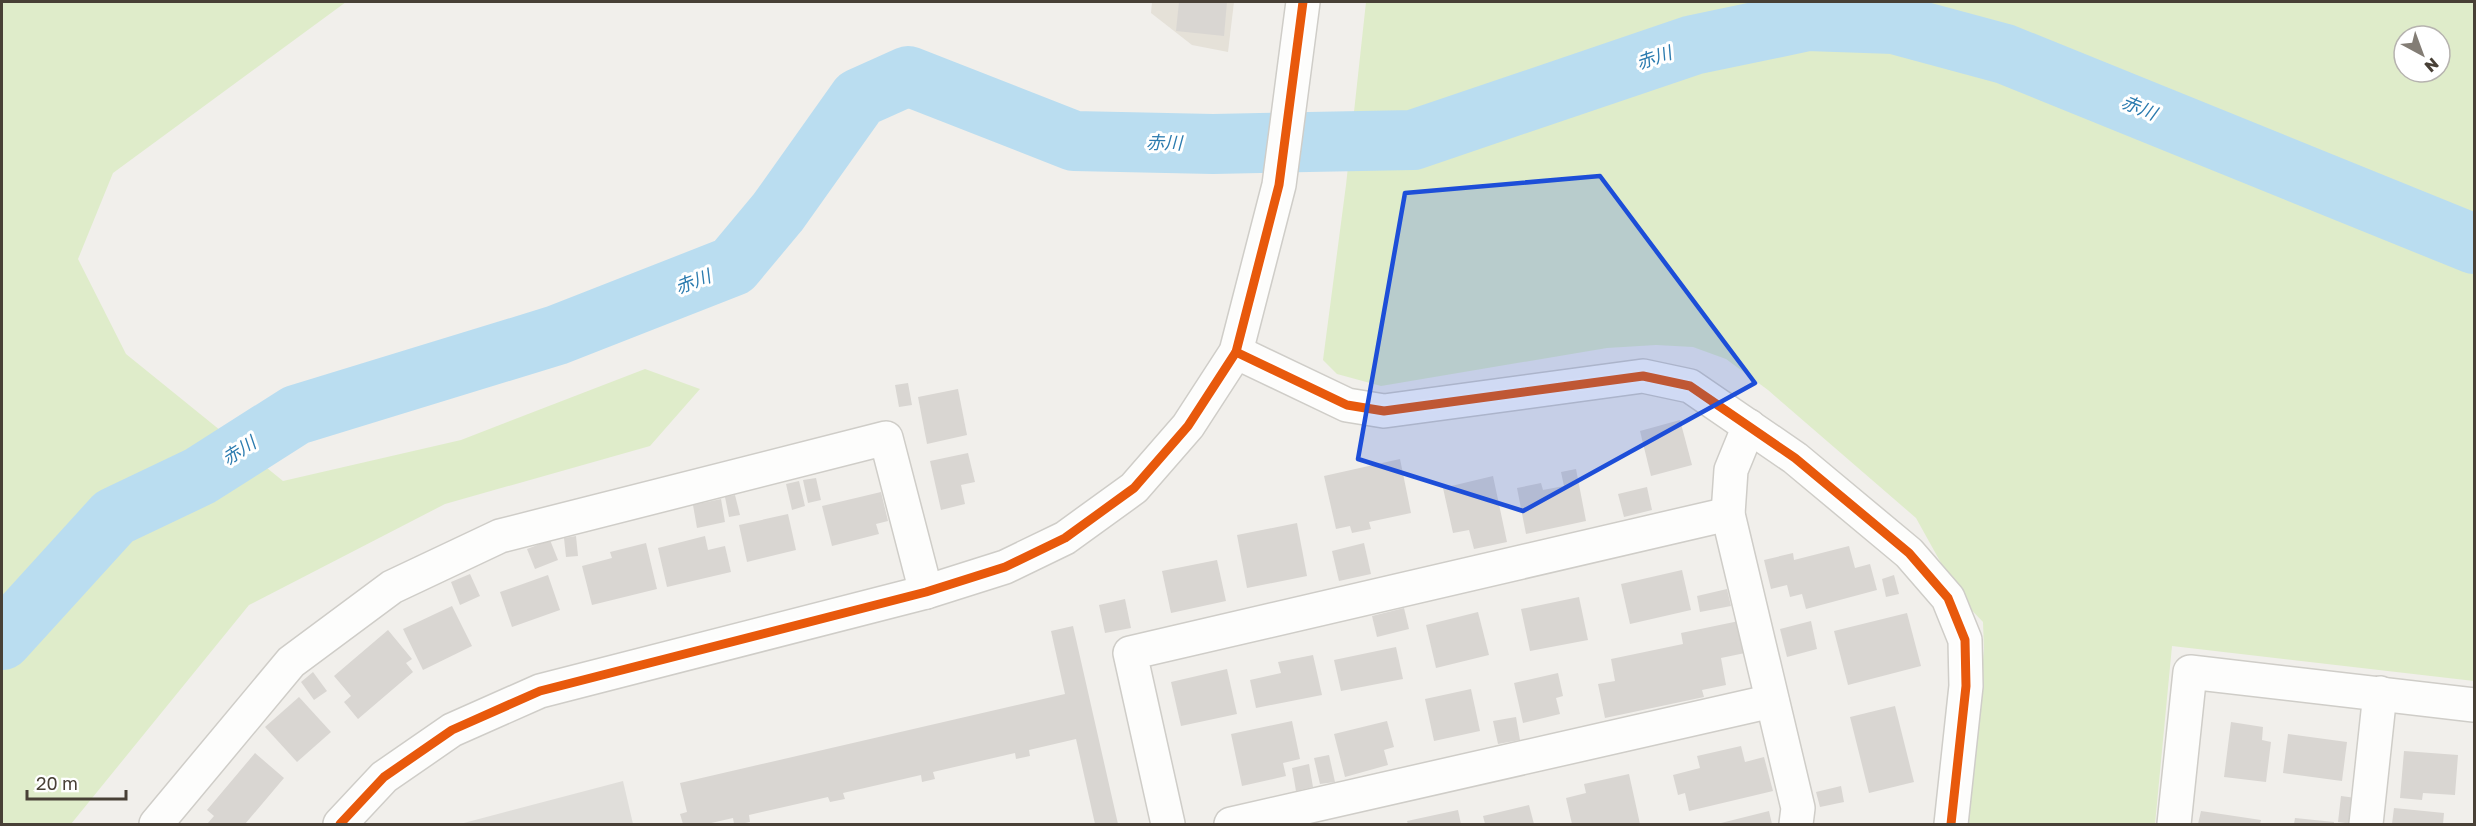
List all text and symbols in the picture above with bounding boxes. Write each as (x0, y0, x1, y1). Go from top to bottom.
north arrow (2392, 24, 2452, 84)
water label: 赤川 (1633, 40, 1676, 73)
text: N (2421, 54, 2443, 77)
water label: 赤川 (2119, 90, 2162, 125)
water label: 赤川 (1146, 131, 1184, 153)
water label: 赤川 (672, 264, 715, 298)
water label: 赤川 (217, 430, 261, 469)
scale bar (27, 763, 126, 801)
text: 20 m (36, 772, 78, 794)

